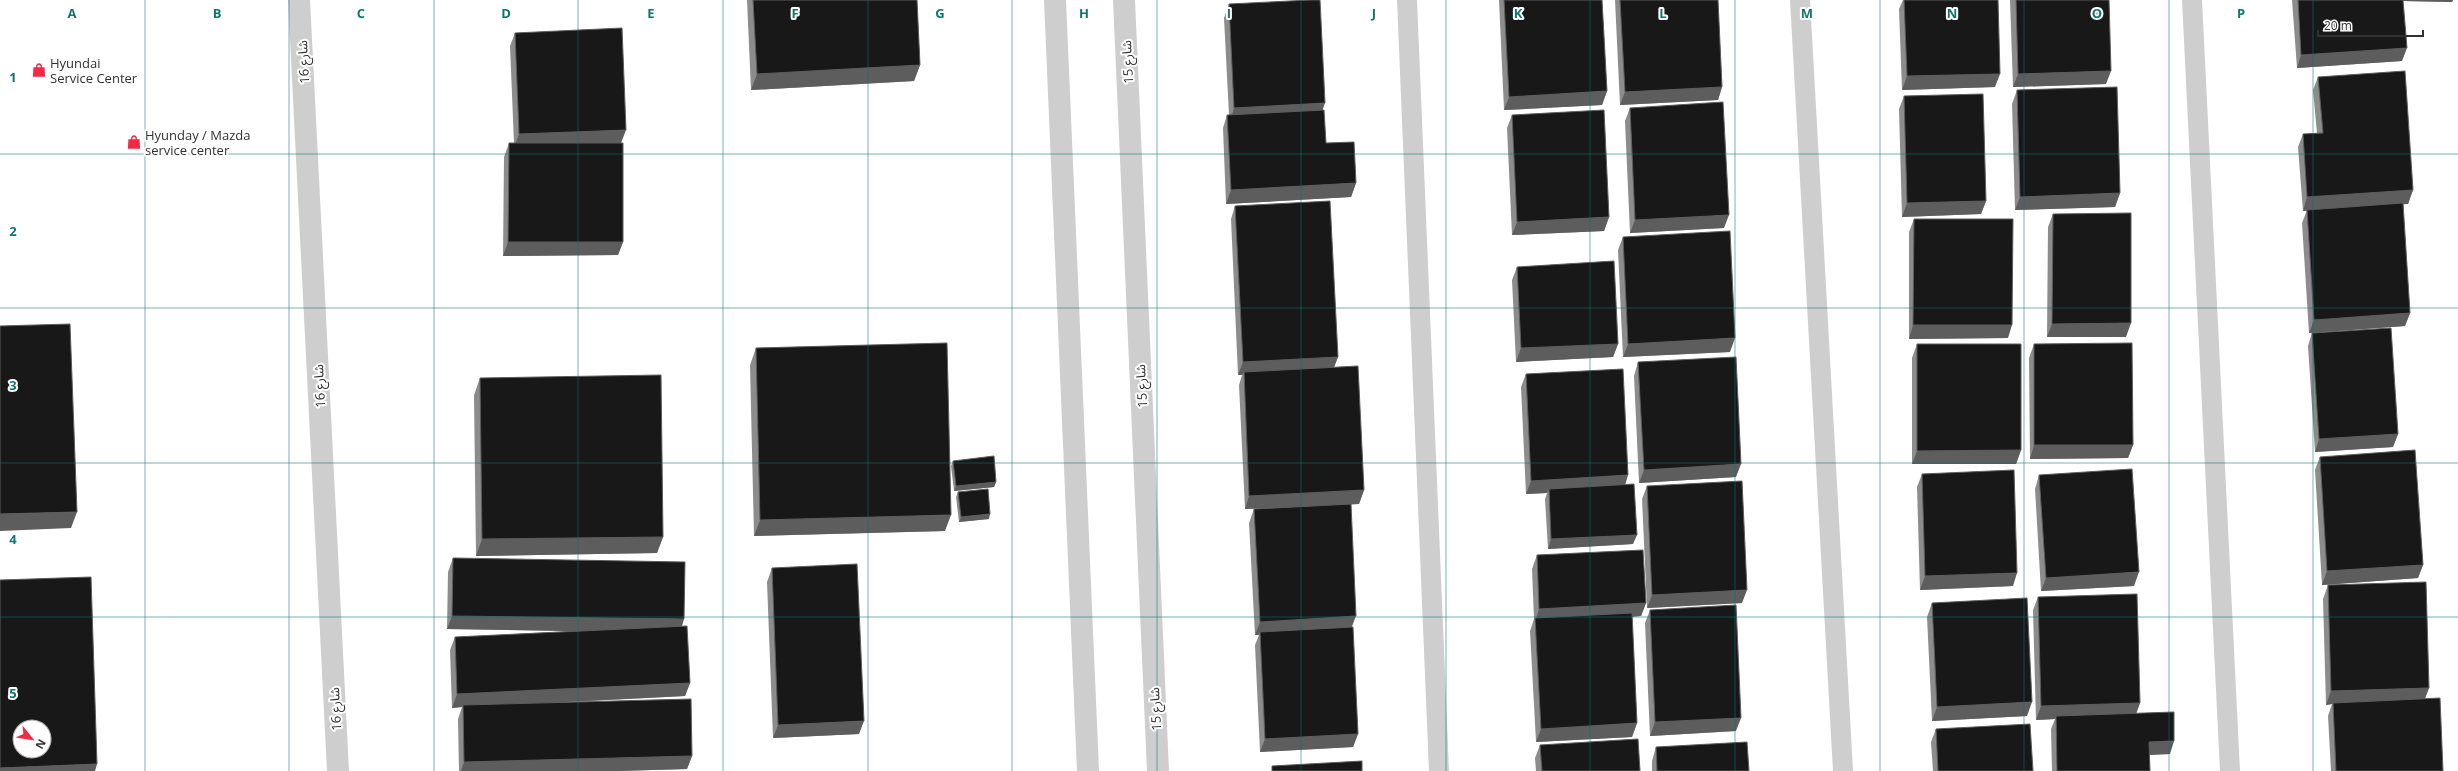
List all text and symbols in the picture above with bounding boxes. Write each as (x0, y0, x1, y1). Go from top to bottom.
text: A (68, 4, 77, 22)
text: B (213, 4, 222, 22)
text: C (357, 4, 365, 22)
text: D (501, 4, 511, 22)
text: E (647, 4, 655, 22)
text: F (791, 4, 799, 22)
text: G (935, 4, 945, 22)
text: H (1079, 4, 1089, 22)
text: I (1227, 4, 1231, 22)
text: J (1371, 4, 1376, 22)
text: K (1514, 4, 1523, 22)
text: L (1659, 4, 1667, 22)
text: M (1801, 4, 1813, 22)
text: N (1947, 4, 1957, 22)
text: O (2092, 4, 2102, 22)
text: P (2237, 4, 2245, 22)
scale bar (2318, 12, 2423, 38)
text: 20 m (2324, 17, 2352, 34)
street label: شارع 16 (293, 40, 315, 84)
street label: شارع 15 (1117, 40, 1139, 84)
place label: Hyundai Service Center (50, 54, 138, 87)
shop icon: Hyundai Service Center (31, 62, 47, 78)
text: 1 (9, 68, 17, 86)
place label: Hyunday / Mazda service center (145, 126, 250, 159)
shop icon: Hyunday / Mazda service center (126, 134, 142, 150)
text: 2 (9, 222, 17, 240)
street label: شارع 16 (309, 364, 331, 408)
street label: شارع 15 (1131, 364, 1153, 408)
text: 3 (9, 376, 17, 394)
text: 4 (9, 530, 17, 548)
text: 5 (9, 684, 17, 702)
street label: شارع 16 (325, 687, 347, 731)
street label: شارع 15 (1145, 687, 1167, 731)
north arrow (12, 719, 52, 759)
text: N (32, 737, 50, 752)

